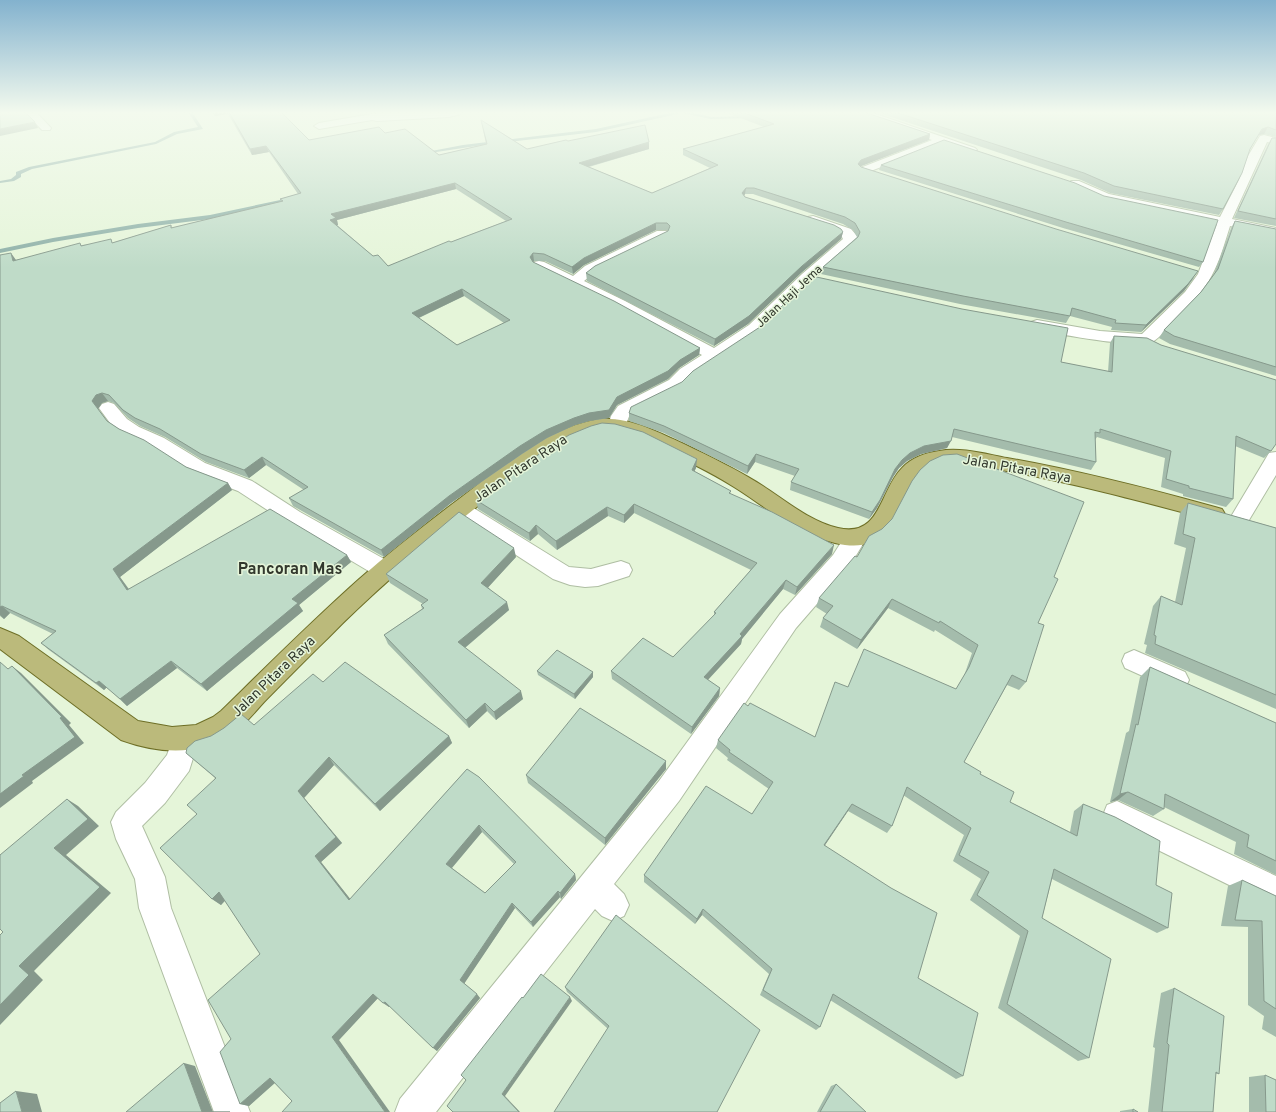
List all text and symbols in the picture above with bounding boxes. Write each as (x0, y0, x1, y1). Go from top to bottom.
street label: Jalan Haji Jema (753, 262, 826, 332)
street label: Jalan Pitara Raya (471, 432, 571, 507)
street label: Jalan Pitara Raya (961, 452, 1072, 487)
district label: Pancoran Mas (238, 560, 342, 580)
street label: Jalan Pitara Raya (229, 633, 319, 721)

